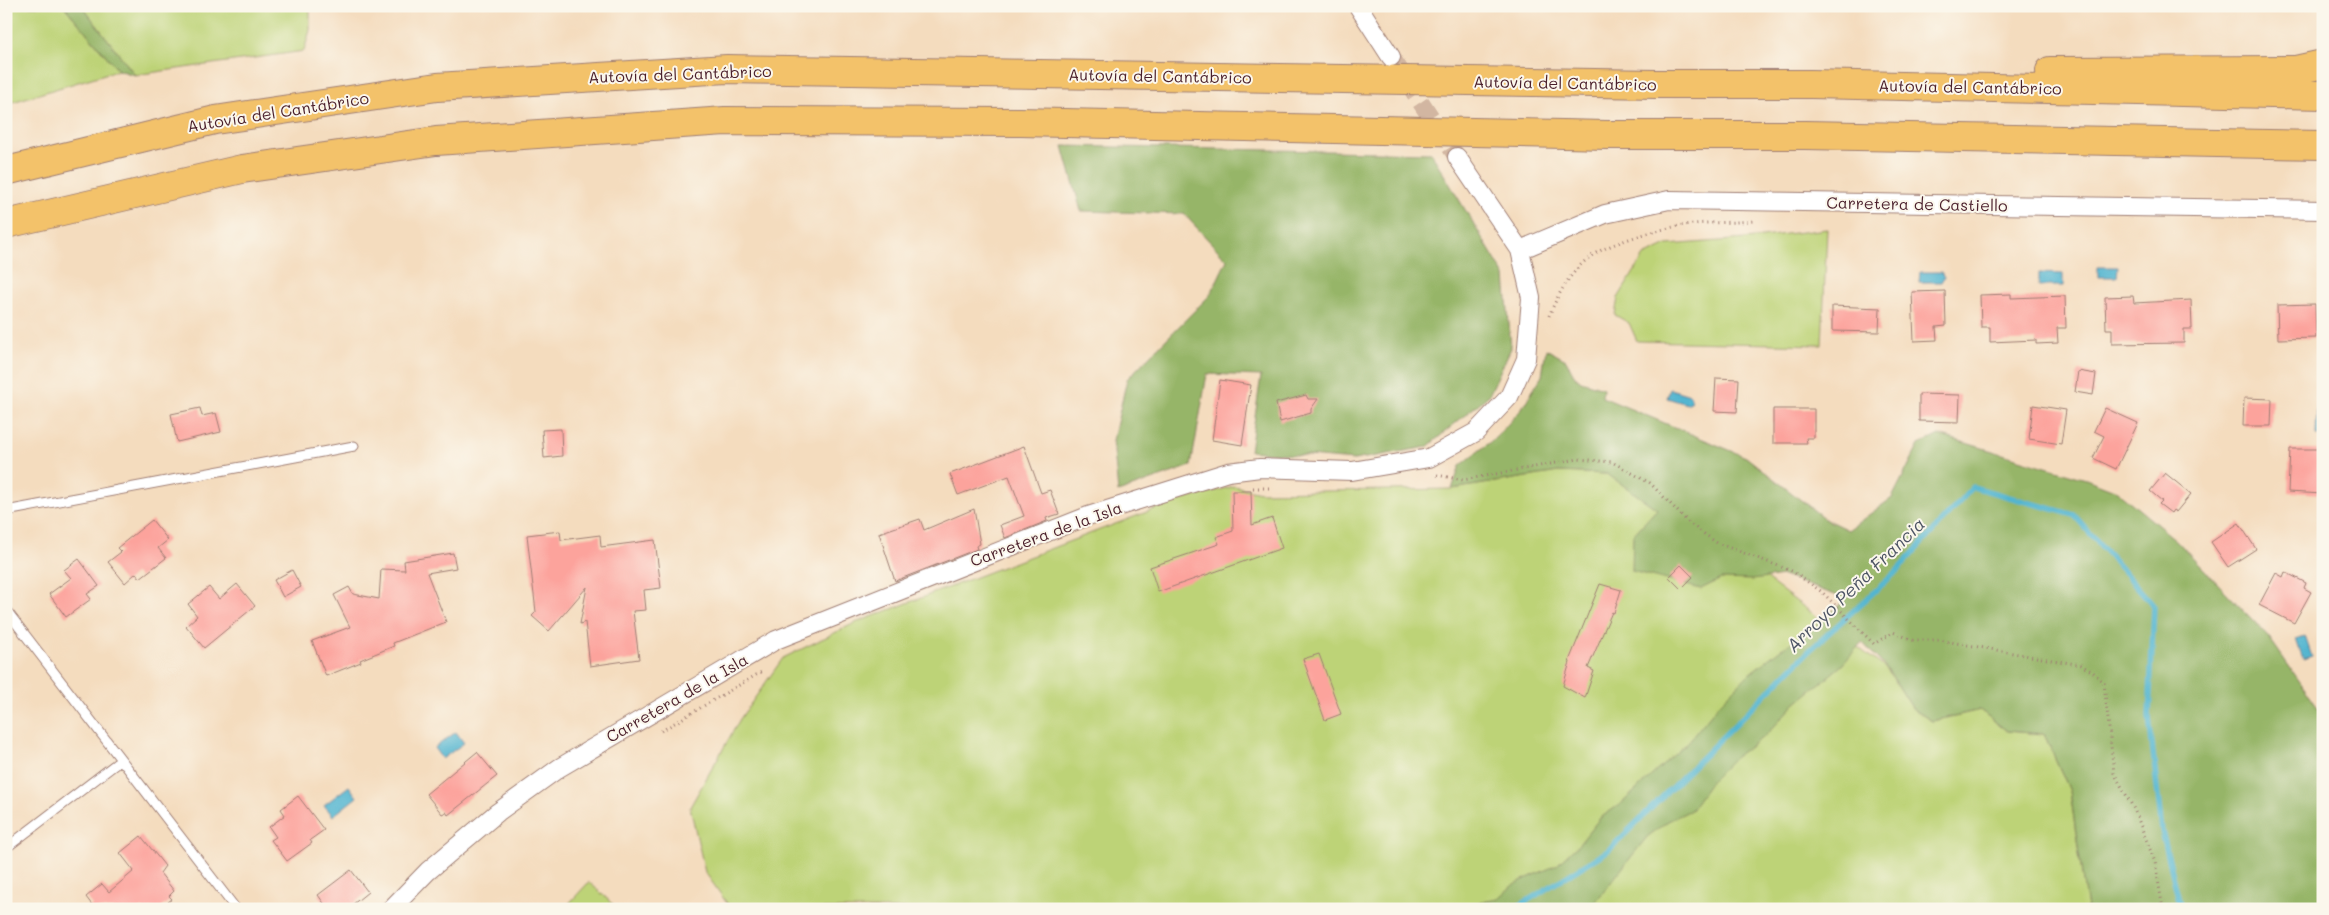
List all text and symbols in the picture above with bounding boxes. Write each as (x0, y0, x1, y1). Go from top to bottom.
street label: Autovía del Cantábrico (588, 60, 772, 87)
street label: Autovía del Cantábrico (1068, 63, 1252, 88)
street label: Autovía del Cantábrico (1473, 70, 1657, 95)
street label: Autovía del Cantábrico (1878, 74, 2062, 99)
street label: Autovía del Cantábrico (186, 87, 370, 136)
street label: Carretera de Castiello (1826, 191, 2008, 216)
street label: Carretera de la Isla (967, 496, 1125, 571)
water label: Arroyo Peña Francia (1781, 512, 1930, 657)
street label: Carretera de la Isla (602, 648, 752, 747)

